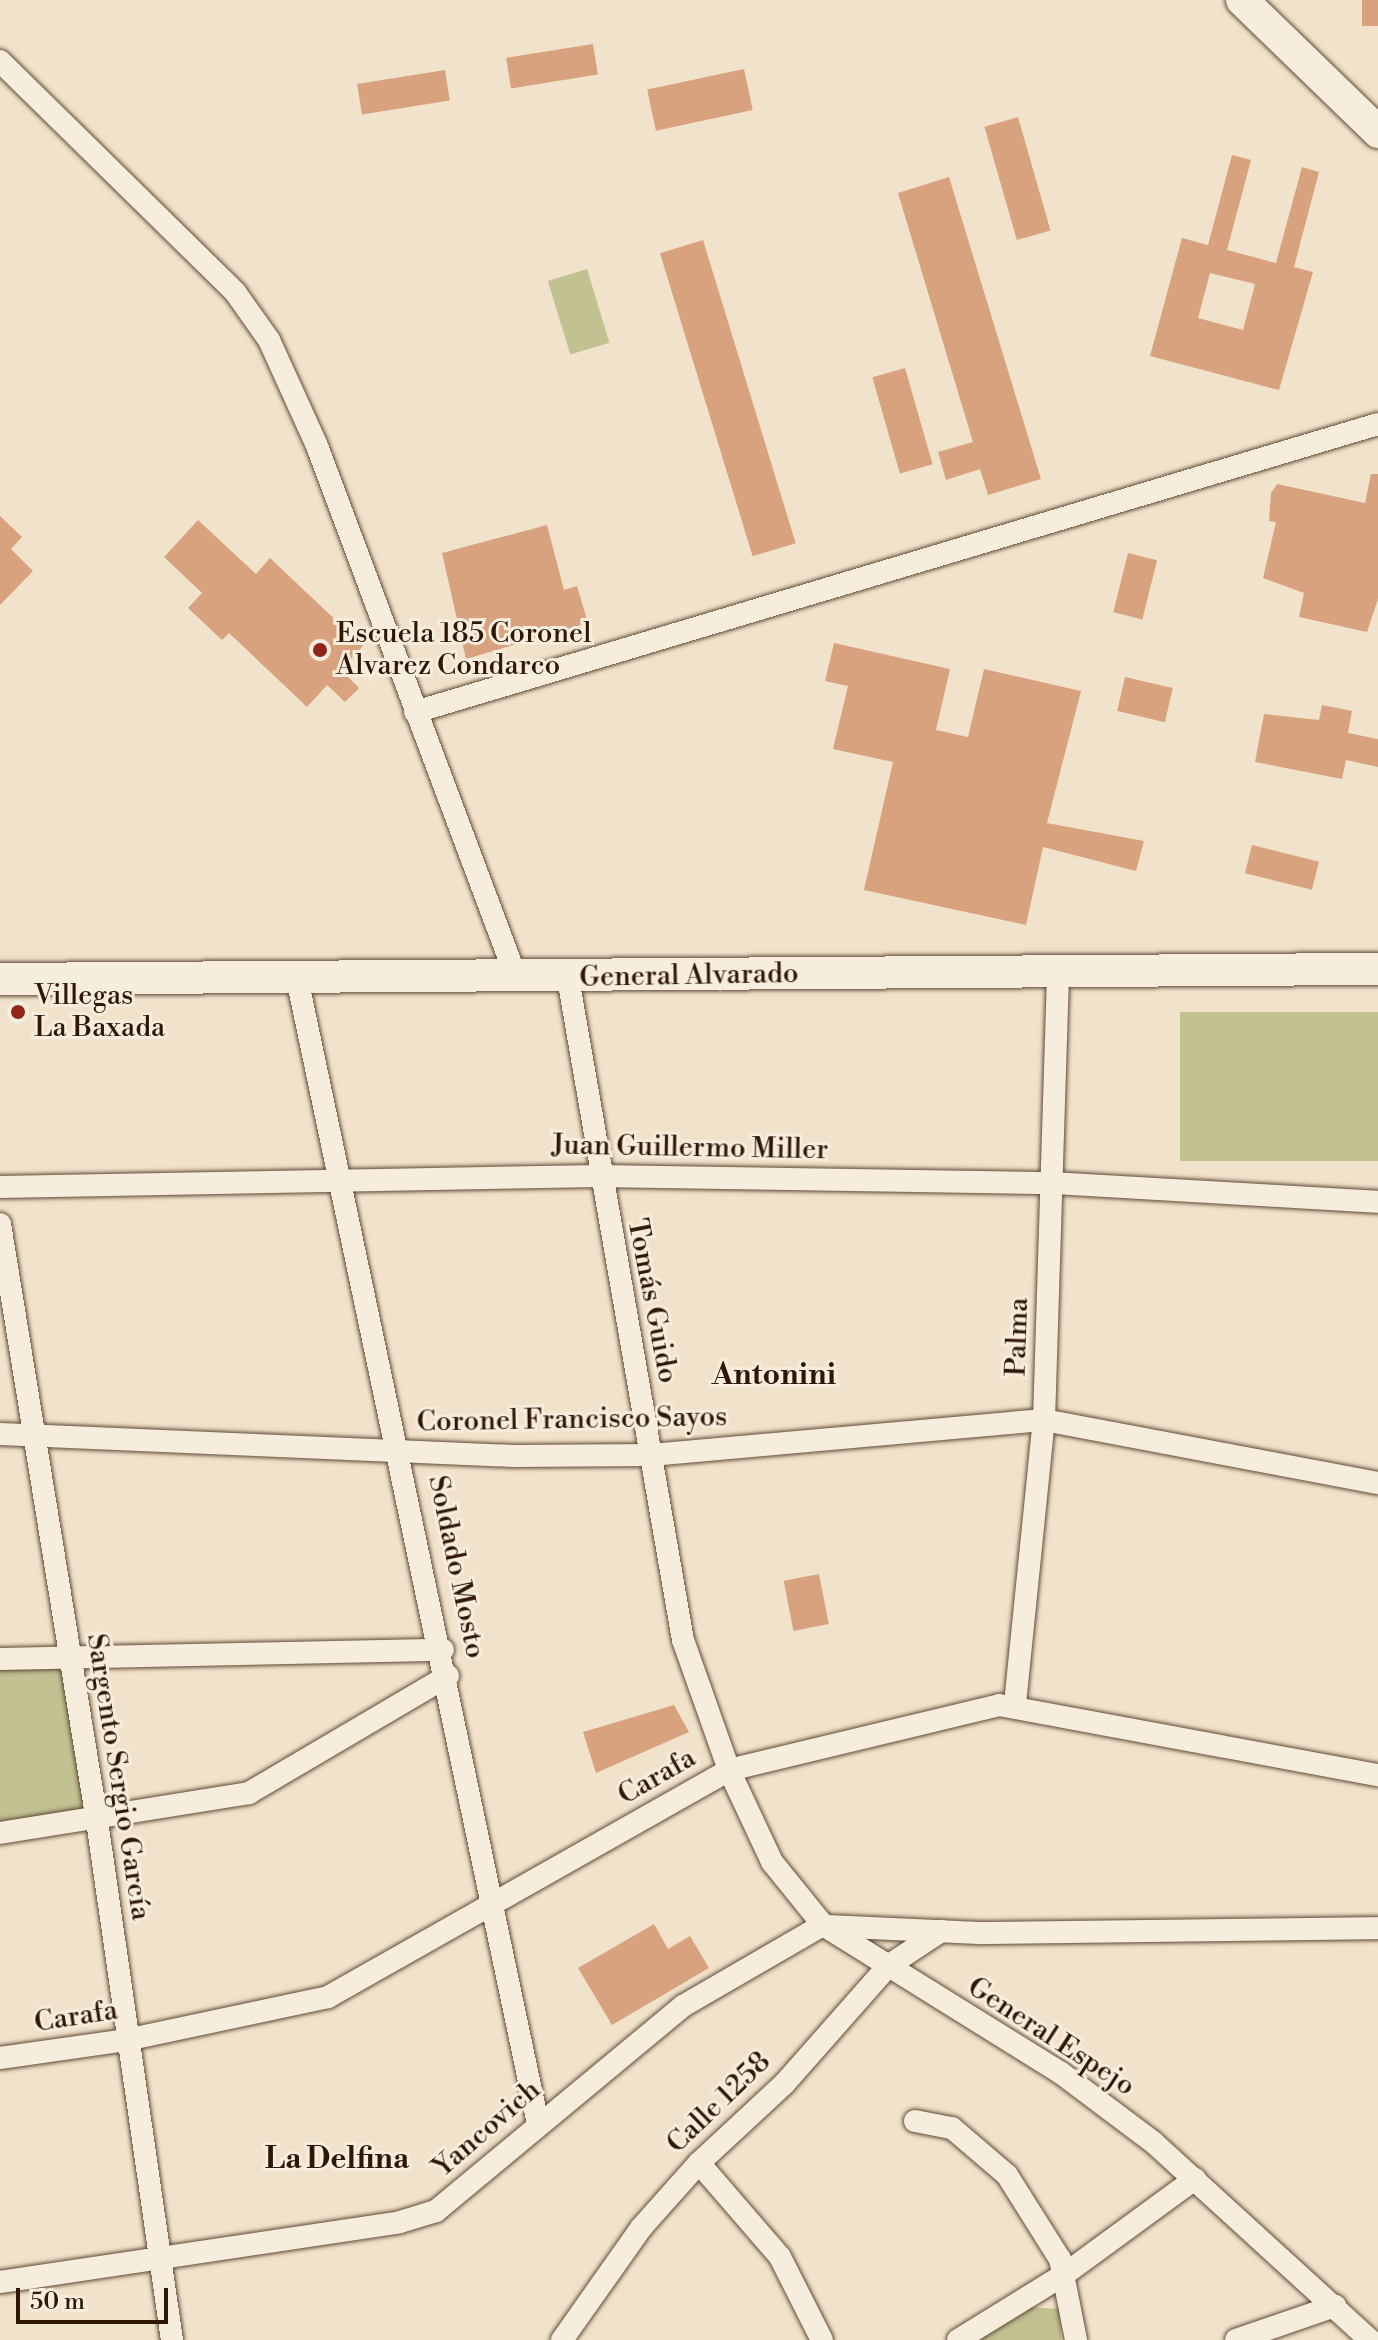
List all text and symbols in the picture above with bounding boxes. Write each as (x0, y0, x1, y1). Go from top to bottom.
place label: Escuela 185 Coronel Alvarez Condarco (336, 617, 592, 683)
marker: Escuela 185 Coronel Alvarez Condarco (311, 641, 329, 659)
street label: General Alvarado (579, 957, 799, 995)
place label: Villegas La Baxada (34, 979, 165, 1045)
marker: Villegas La Baxada (9, 1003, 27, 1021)
street label: Juan Guillermo Miller (551, 1129, 829, 1167)
street label: Tomás Guido (620, 1216, 684, 1386)
street label: Palma (1000, 1297, 1036, 1377)
district label: Antonini (712, 1357, 836, 1393)
street label: Coronel Francisco Sayos (416, 1400, 728, 1440)
street label: Soldado Mosto (420, 1473, 492, 1661)
street label: Sargento Sergio García (79, 1631, 157, 1923)
street label: Carafa (612, 1741, 702, 1813)
street label: General Espejo (961, 1970, 1141, 2104)
street label: Carafa (32, 1994, 120, 2040)
street label: Calle 1258 (660, 2045, 778, 2161)
street label: Yancovich (427, 2073, 547, 2185)
district label: La Delfina (265, 2141, 409, 2177)
scale bar (20, 2272, 172, 2322)
text: 50 m (30, 2287, 85, 2317)

